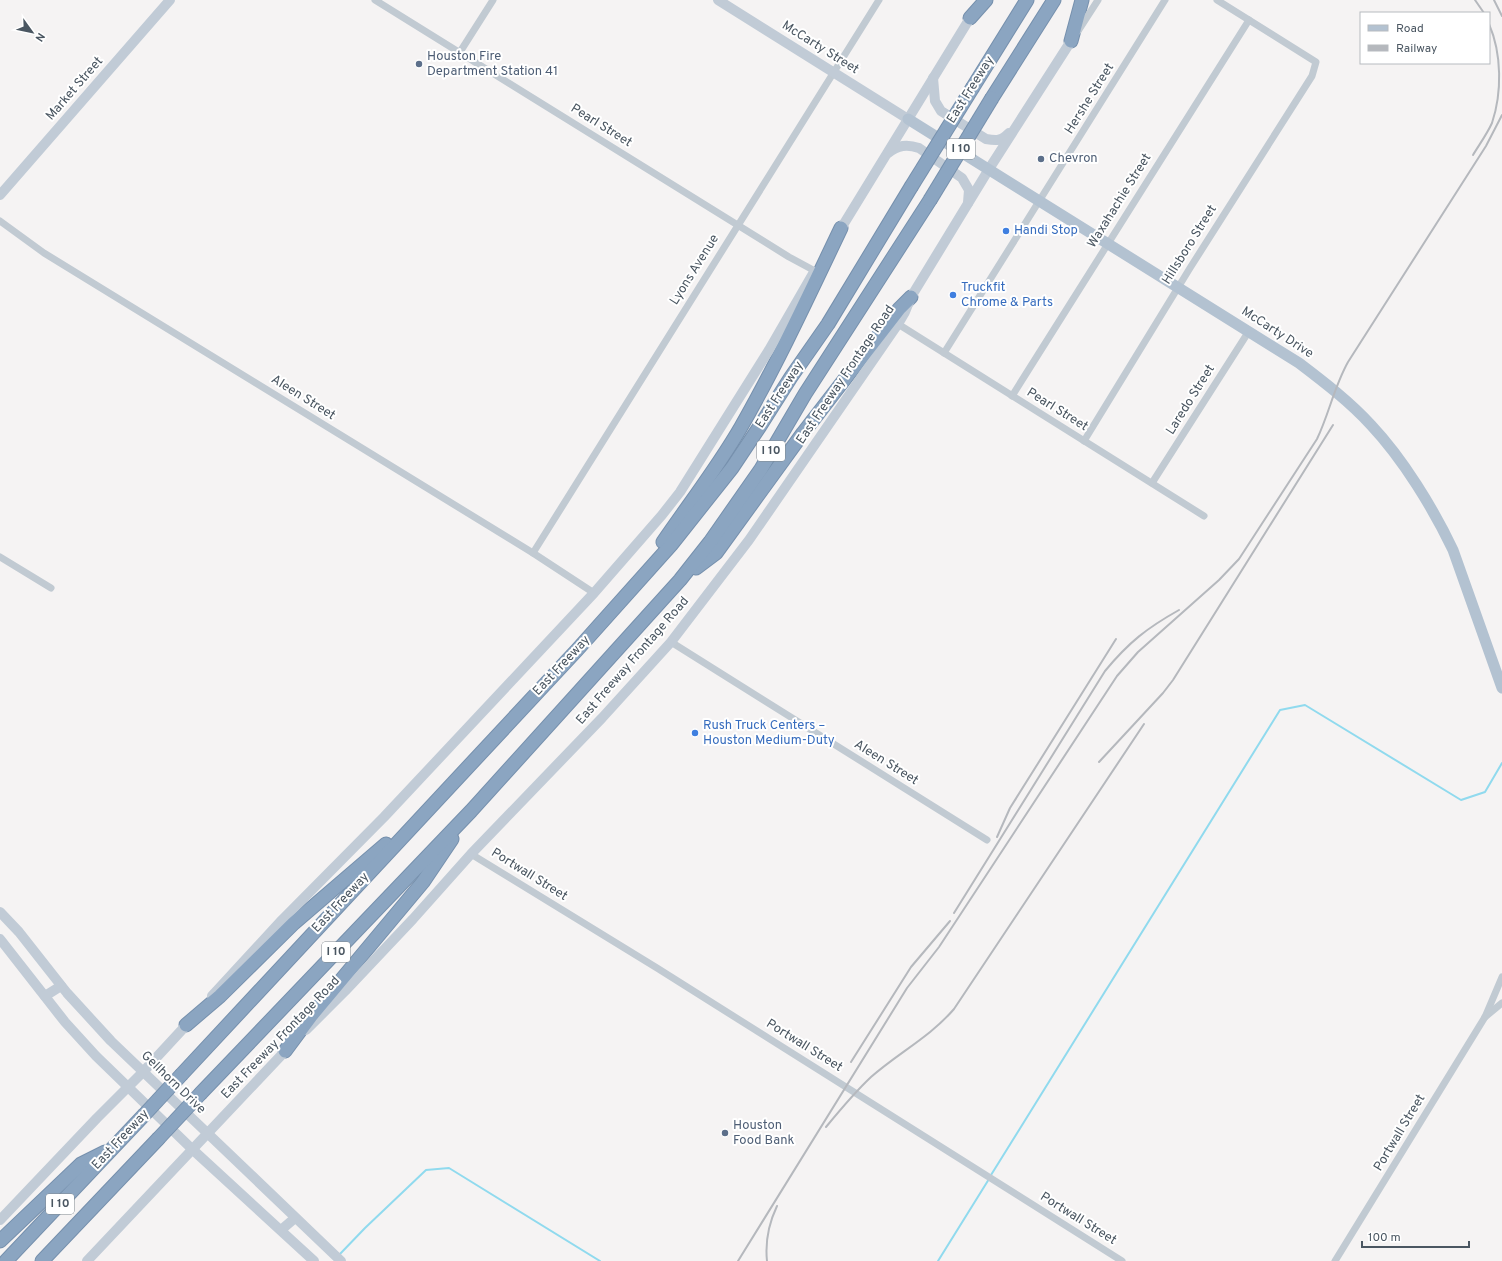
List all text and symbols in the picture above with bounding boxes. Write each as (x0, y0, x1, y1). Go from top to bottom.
north arrow (12, 12, 52, 52)
legend (1360, 12, 1490, 64)
street label: McCarty Street (779, 18, 862, 78)
text: Road (1396, 21, 1424, 37)
text: N (32, 30, 48, 44)
text: Railway (1396, 41, 1437, 57)
place label: Houston Fire Department Station 41 (427, 49, 558, 80)
street label: East Freeway (944, 53, 998, 127)
street label: Market Street (43, 54, 107, 124)
marker: Houston Fire Department Station 41 (414, 59, 424, 69)
street label: Hershe Street (1062, 61, 1118, 137)
street label: Pearl Street (567, 101, 635, 151)
road number: I 10 (947, 139, 975, 159)
place label: Chevron (1049, 151, 1098, 167)
street label: Waxahachie Street (1085, 151, 1156, 251)
marker: Chevron (1036, 154, 1046, 164)
street label: Hillsboro Street (1159, 202, 1221, 288)
place label: Handi Stop (1014, 223, 1078, 239)
marker: Handi Stop (1001, 226, 1011, 236)
street label: Lyons Avenue (667, 232, 723, 308)
place label: Truckfit Chrome & Parts (961, 280, 1053, 311)
marker: Truckfit Chrome & Parts (948, 290, 958, 300)
street label: East Freeway Frontage Road (793, 302, 899, 448)
street label: McCarty Drive (1238, 304, 1316, 362)
street label: East Freeway (752, 358, 808, 431)
street label: Laredo Street (1163, 362, 1219, 438)
street label: Aleen Street (268, 372, 338, 424)
street label: Pearl Street (1023, 385, 1091, 435)
road number: I 10 (757, 441, 785, 461)
street label: East Freeway Frontage Road (573, 594, 693, 728)
street label: East Freeway (530, 632, 594, 699)
place label: Rush Truck Centers – Houston Medium-Duty (703, 718, 835, 749)
marker: Rush Truck Centers – Houston Medium-Duty (690, 728, 700, 738)
street label: Aleen Street (851, 737, 921, 789)
street label: Portwall Street (488, 845, 570, 905)
street label: East Freeway (309, 869, 373, 936)
road number: I 10 (322, 942, 350, 962)
street label: East Freeway Frontage Road (218, 973, 344, 1103)
street label: Portwall Street (763, 1016, 845, 1076)
street label: Gellhorn Drive (137, 1048, 209, 1118)
street label: Portwall Street (1371, 1092, 1429, 1174)
street label: East Freeway (89, 1106, 153, 1173)
place label: Houston Food Bank (733, 1118, 795, 1149)
marker: Houston Food Bank (720, 1128, 730, 1138)
street label: Portwall Street (1037, 1189, 1119, 1249)
road number: I 10 (46, 1194, 74, 1214)
scale bar (1362, 1223, 1469, 1249)
text: 100 m (1368, 1230, 1401, 1246)

